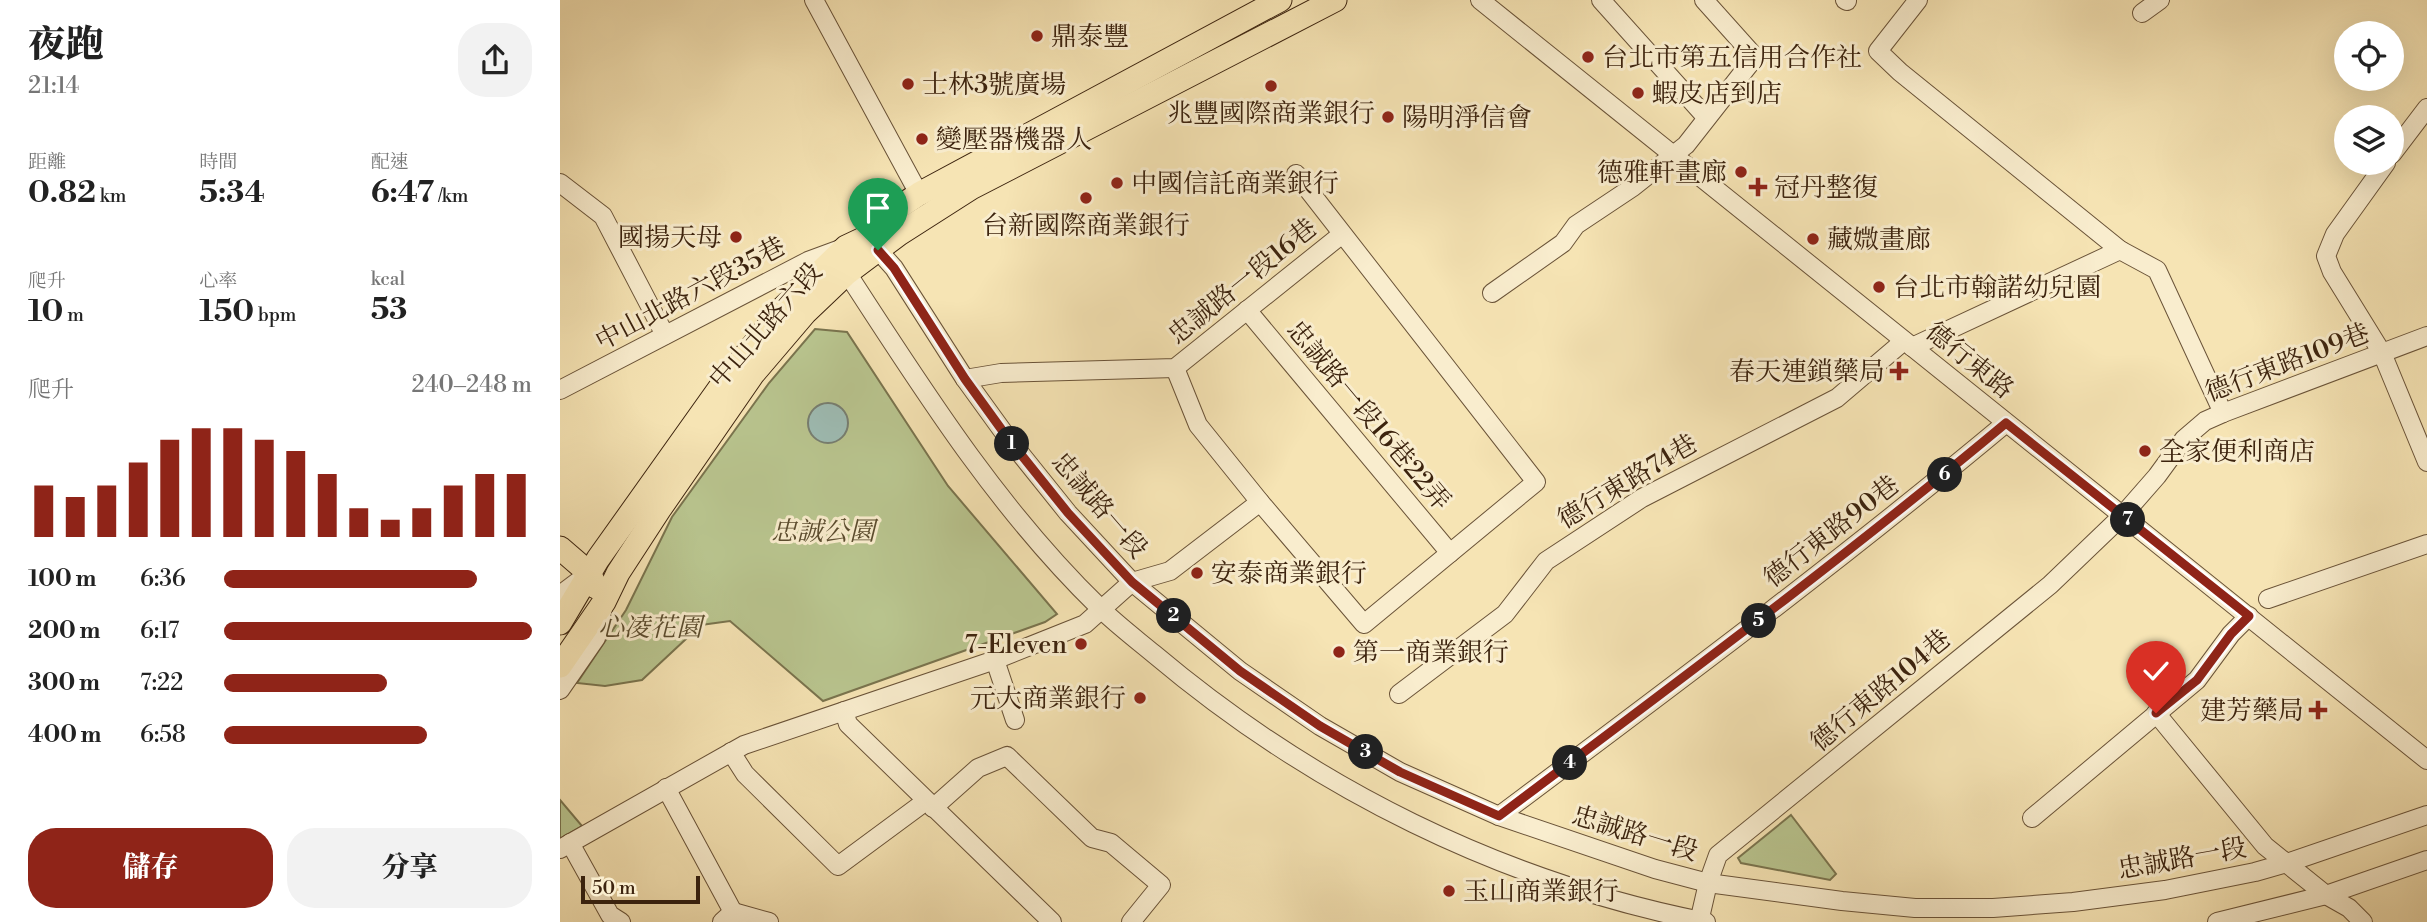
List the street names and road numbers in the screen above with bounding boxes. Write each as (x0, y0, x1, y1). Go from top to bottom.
street label: 忠誠路一段16巷 (1162, 212, 1323, 351)
street label: 中山北路六段35巷 (590, 230, 790, 356)
street label: 中山北路六段 (702, 256, 828, 394)
street label: 忠誠路一段16巷22弄 (1280, 314, 1457, 517)
street label: 德行東路 (1919, 316, 2020, 406)
street label: 德行東路109巷 (2201, 317, 2374, 409)
street label: 德行東路74巷 (1552, 428, 1703, 536)
street label: 忠誠路一段 (1045, 446, 1154, 565)
street label: 德行東路90巷 (1758, 469, 1906, 595)
street label: 德行東路104巷 (1804, 623, 1957, 759)
street label: 忠誠路一段 (1568, 800, 1702, 868)
street label: 忠誠路一段 (2115, 832, 2249, 886)

